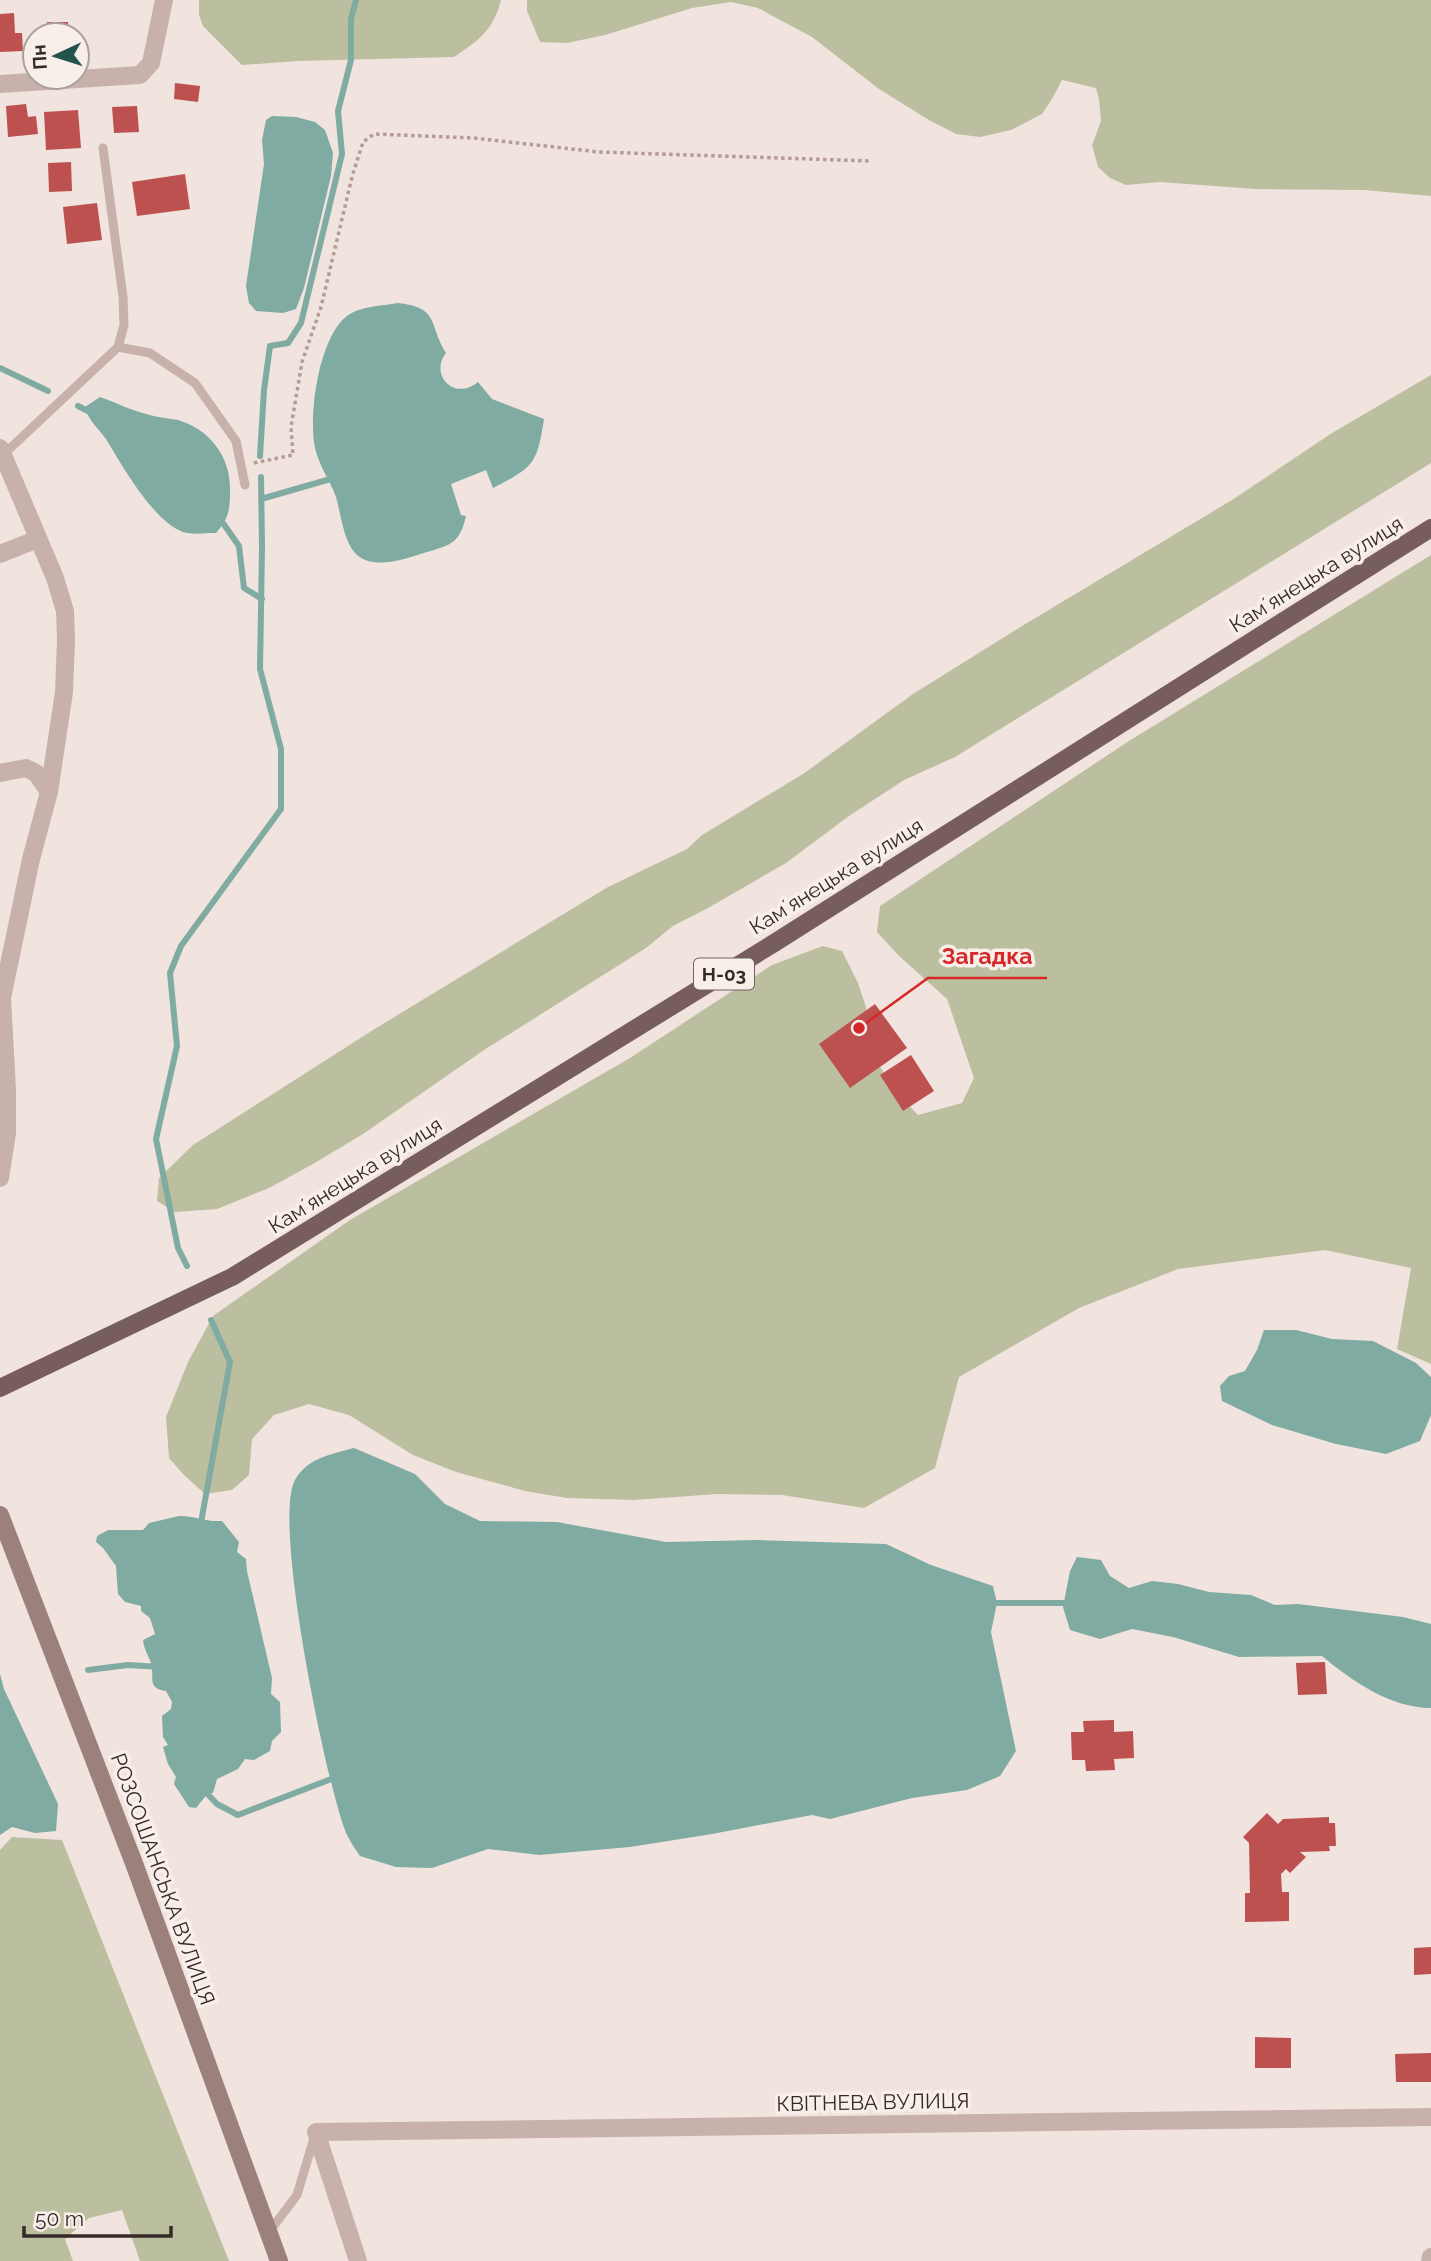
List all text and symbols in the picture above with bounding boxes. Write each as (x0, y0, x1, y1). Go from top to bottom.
north arrow (21, 21, 91, 91)
text: Пн (27, 44, 51, 71)
street label: Камʼянецька вулиця (1225, 510, 1407, 638)
street label: Камʼянецька вулиця (745, 812, 927, 940)
callout: Загадка (928, 934, 1047, 978)
text: Загадка (942, 942, 1032, 969)
road number: Н-03 (694, 958, 754, 990)
street label: Камʼянецька вулиця (264, 1111, 446, 1239)
street label: РОЗСОШАНСЬКА ВУЛИЦЯ (106, 1750, 220, 2008)
street label: КВІТНЕВА ВУЛИЦЯ (776, 2088, 970, 2116)
scale bar (24, 2194, 172, 2238)
text: 50 m (35, 2206, 84, 2231)

